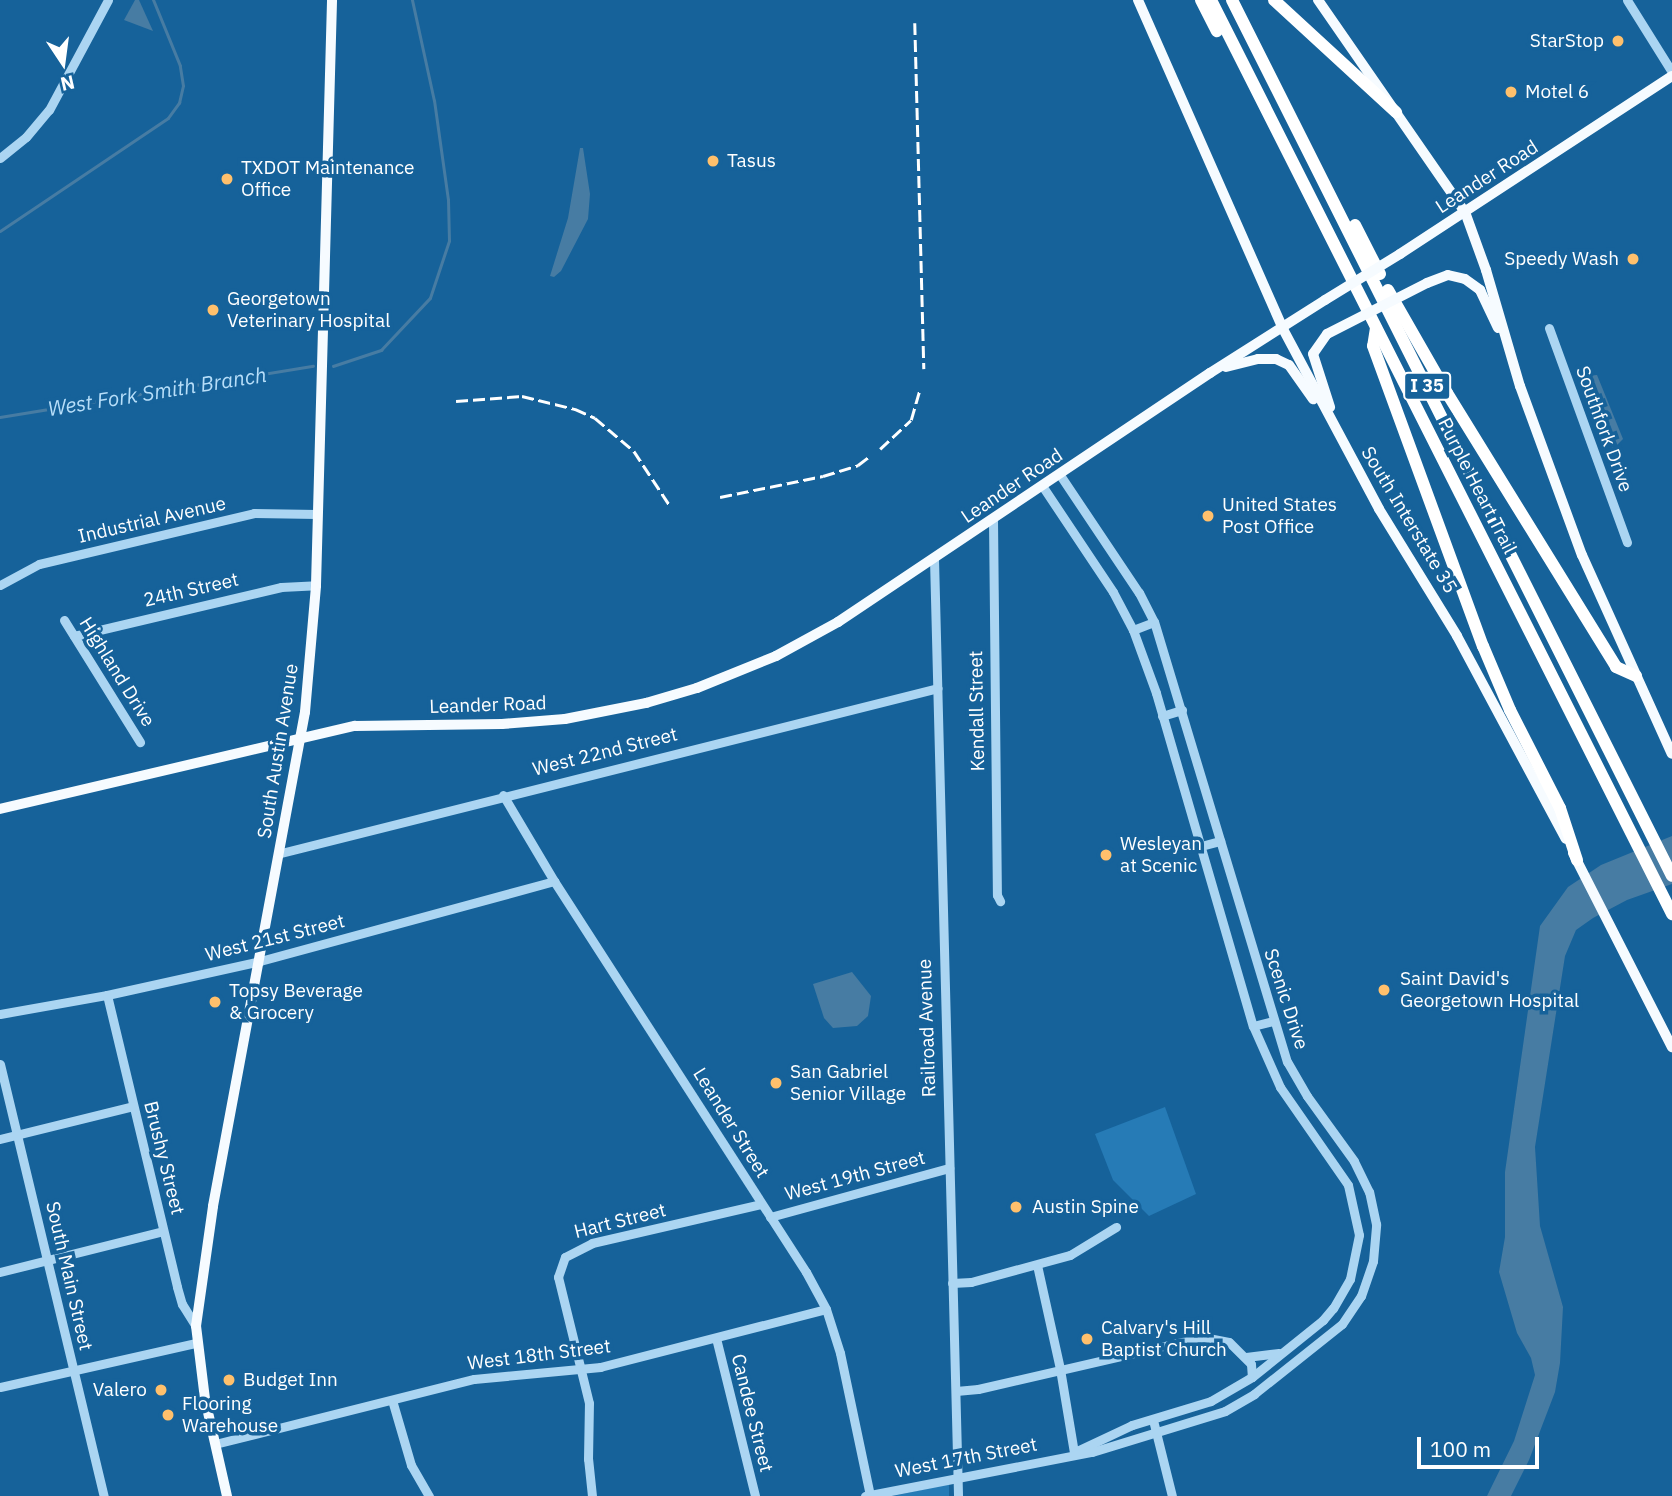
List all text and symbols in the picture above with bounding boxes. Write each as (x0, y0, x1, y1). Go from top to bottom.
north arrow (28, 28, 98, 98)
place label: StarStop (1530, 30, 1604, 52)
marker: StarStop (1610, 33, 1626, 49)
text: N (58, 70, 77, 97)
place label: Motel 6 (1525, 81, 1589, 103)
marker: Motel 6 (1503, 84, 1519, 100)
street label: Leander Road (1432, 135, 1542, 219)
place label: Tasus (727, 150, 776, 172)
marker: Tasus (705, 153, 721, 169)
place label: TXDOT Maintenance Office (241, 157, 414, 201)
marker: TXDOT Maintenance Office (219, 171, 235, 187)
place label: Speedy Wash (1504, 248, 1619, 270)
marker: Speedy Wash (1625, 251, 1641, 267)
place label: Georgetown Veterinary Hospital (227, 288, 390, 332)
marker: Georgetown Veterinary Hospital (205, 302, 221, 318)
water label: West Fork Smith Branch (46, 361, 268, 421)
street label: Southfork Drive (1571, 363, 1637, 495)
road number: I 35 (1402, 372, 1452, 400)
street label: Purple Heart Trail (1433, 414, 1521, 558)
street label: South Interstate 35 (1356, 443, 1462, 597)
street label: Leander Road (957, 444, 1067, 528)
street label: Industrial Avenue (76, 492, 228, 548)
place label: United States Post Office (1222, 494, 1337, 538)
marker: United States Post Office (1200, 508, 1216, 524)
street label: 24th Street (141, 568, 241, 612)
street label: Highland Drive (74, 613, 160, 731)
street label: Kendall Street (965, 650, 989, 772)
street label: South Austin Avenue (253, 662, 303, 840)
street label: Leander Road (429, 692, 547, 718)
street label: West 22nd Street (530, 723, 680, 781)
place label: Wesleyan at Scenic (1120, 833, 1202, 877)
marker: Wesleyan at Scenic (1098, 847, 1114, 863)
street label: West 21st Street (203, 910, 347, 966)
street label: Scenic Drive (1259, 946, 1313, 1052)
street label: Railroad Avenue (913, 958, 941, 1098)
place label: Saint David's Georgetown Hospital (1400, 968, 1579, 1012)
place label: Topsy Beverage & Grocery (229, 980, 363, 1024)
marker: Saint David's Georgetown Hospital (1374, 980, 1394, 1000)
marker: Topsy Beverage & Grocery (207, 994, 223, 1010)
place label: San Gabriel Senior Village (790, 1061, 906, 1105)
street label: Leander Street (688, 1064, 774, 1182)
marker: San Gabriel Senior Village (768, 1075, 784, 1091)
street label: Brushy Street (139, 1099, 189, 1217)
street label: West 19th Street (782, 1146, 928, 1206)
place label: Austin Spine (1032, 1196, 1139, 1218)
marker: Austin Spine (1006, 1197, 1026, 1217)
street label: South Main Street (41, 1199, 97, 1353)
street label: Hart Street (572, 1199, 668, 1243)
place label: Calvary's Hill Baptist Church (1101, 1317, 1227, 1361)
marker: Calvary's Hill Baptist Church (1079, 1331, 1095, 1347)
street label: West 18th Street (466, 1335, 612, 1375)
street label: Candee Street (726, 1351, 778, 1475)
place label: Budget Inn (243, 1369, 338, 1391)
marker: Budget Inn (221, 1372, 237, 1388)
place label: Valero (93, 1379, 147, 1401)
marker: Valero (153, 1382, 169, 1398)
place label: Flooring Warehouse (182, 1393, 278, 1437)
marker: Flooring Warehouse (160, 1407, 176, 1423)
scale bar (1420, 1422, 1542, 1466)
street label: West 17th Street (893, 1433, 1039, 1483)
text: 100 m (1430, 1435, 1491, 1463)

